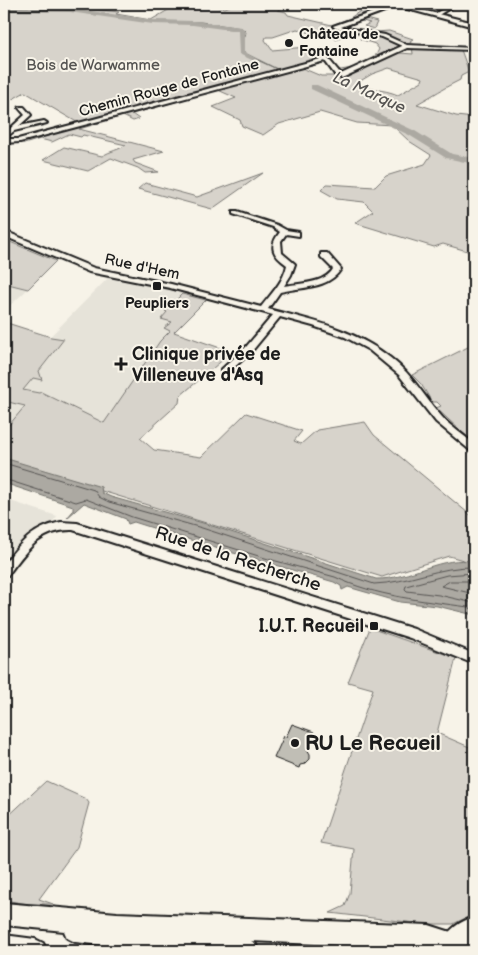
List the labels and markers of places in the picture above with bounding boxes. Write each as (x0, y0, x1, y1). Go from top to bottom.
place label: Château de Fontaine (299, 25, 379, 61)
marker: Château de Fontaine (283, 37, 295, 49)
marker: Peupliers (151, 280, 163, 292)
place label: Peupliers (125, 294, 189, 313)
place label: Clinique privée de Villeneuve d'Asq (132, 344, 281, 386)
marker: Clinique privée de Villeneuve d'Asq (114, 357, 128, 371)
place label: I.U.T. Recueil (259, 616, 364, 637)
marker: I.U.T. Recueil (368, 620, 380, 632)
place label: RU Le Recueil (305, 731, 441, 756)
marker: RU Le Recueil (289, 737, 301, 749)

